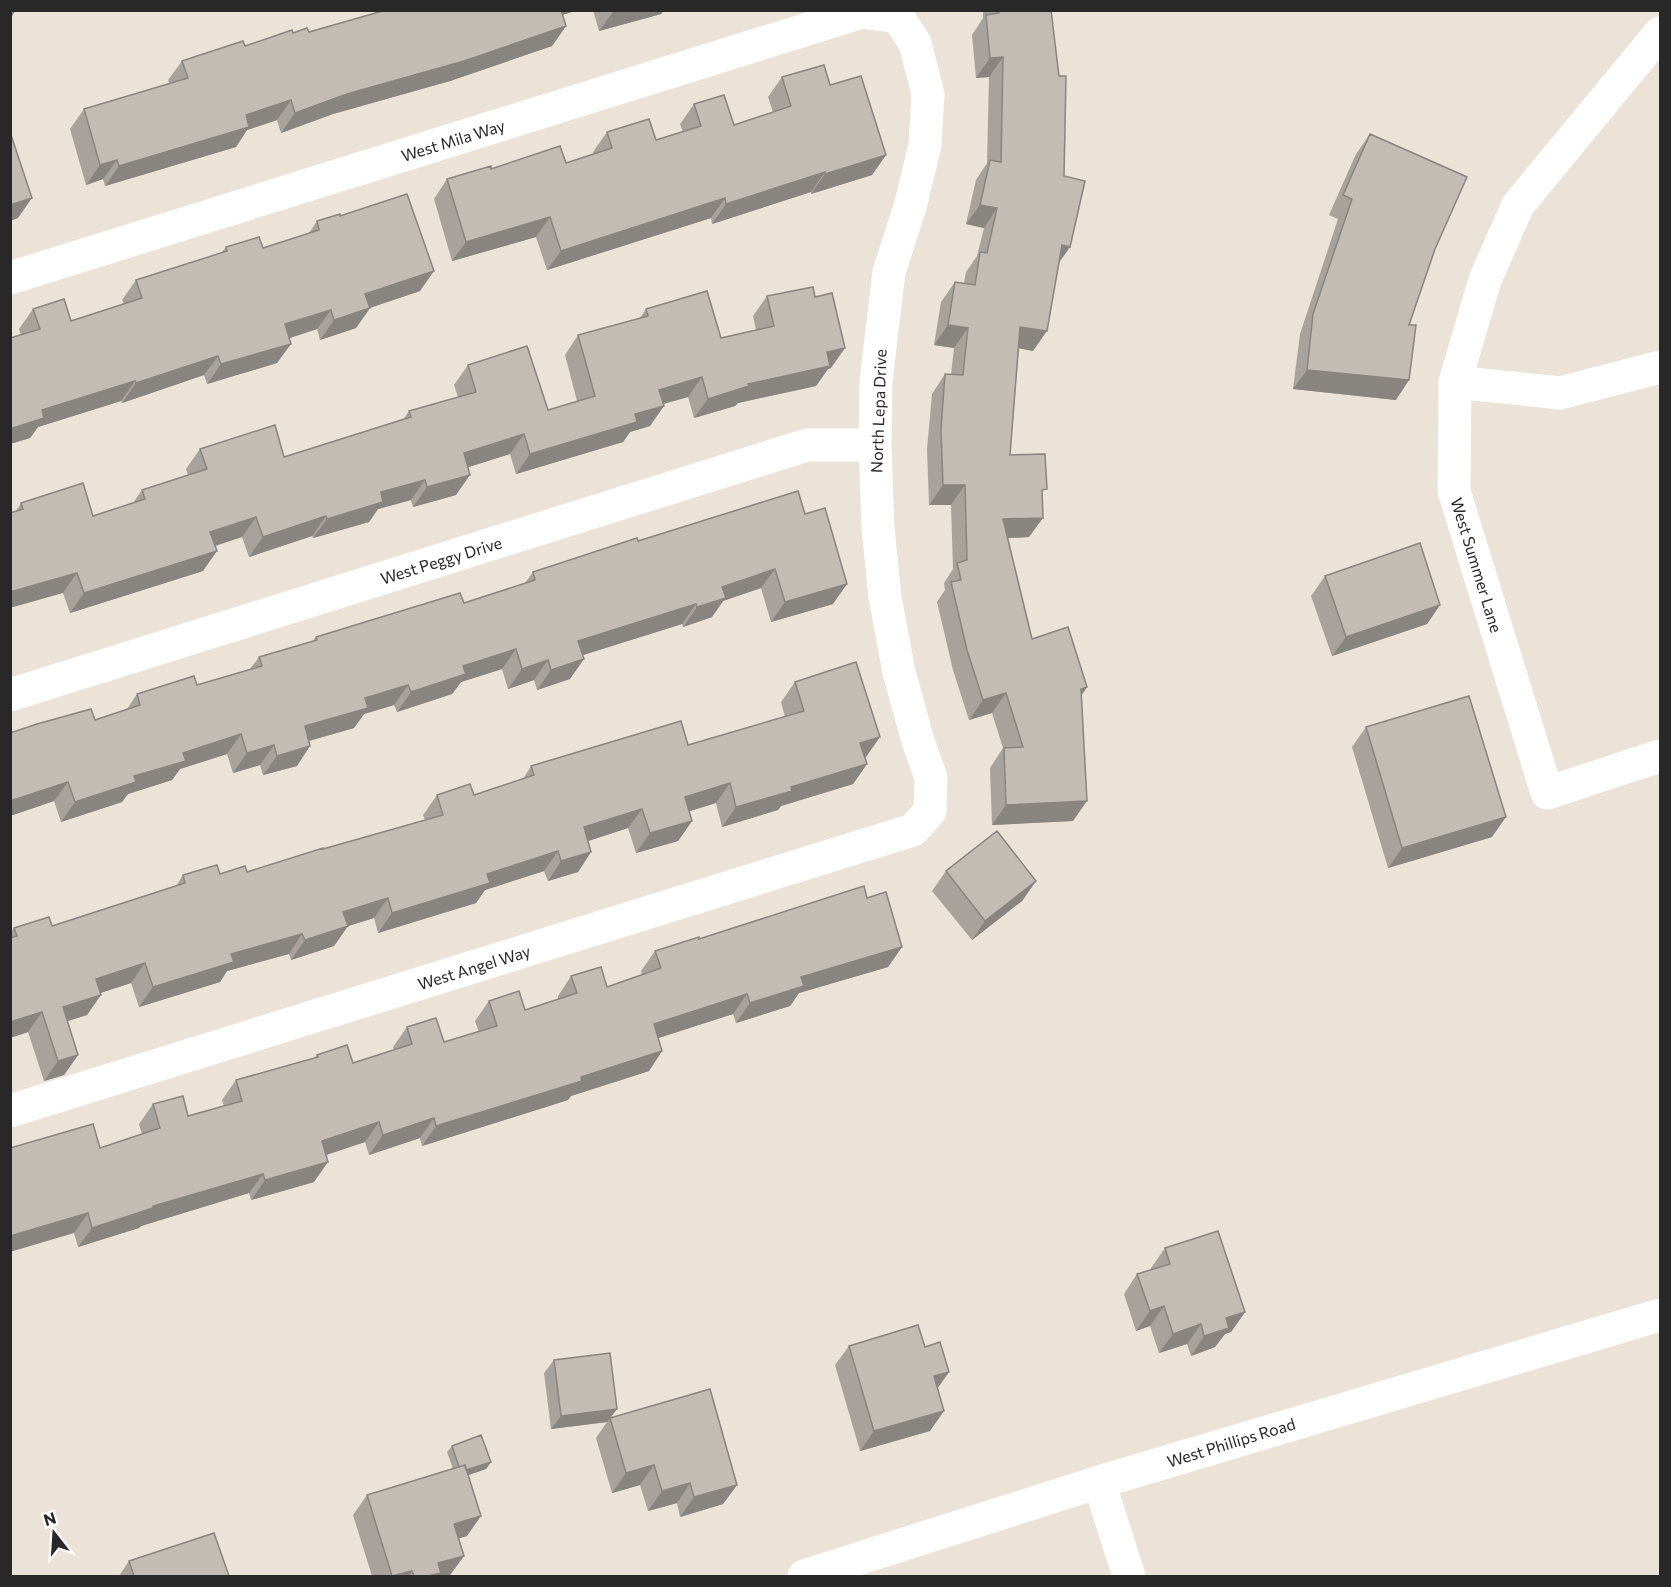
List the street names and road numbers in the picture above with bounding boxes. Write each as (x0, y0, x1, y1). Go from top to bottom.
street label: West Mila Way (399, 115, 507, 165)
street label: North Lepa Drive (866, 349, 890, 473)
street label: West Summer Lane (1447, 495, 1507, 635)
street label: West Peggy Drive (378, 532, 504, 588)
street label: West Angel Way (415, 941, 533, 993)
street label: West Phillips Road (1165, 1413, 1297, 1471)

